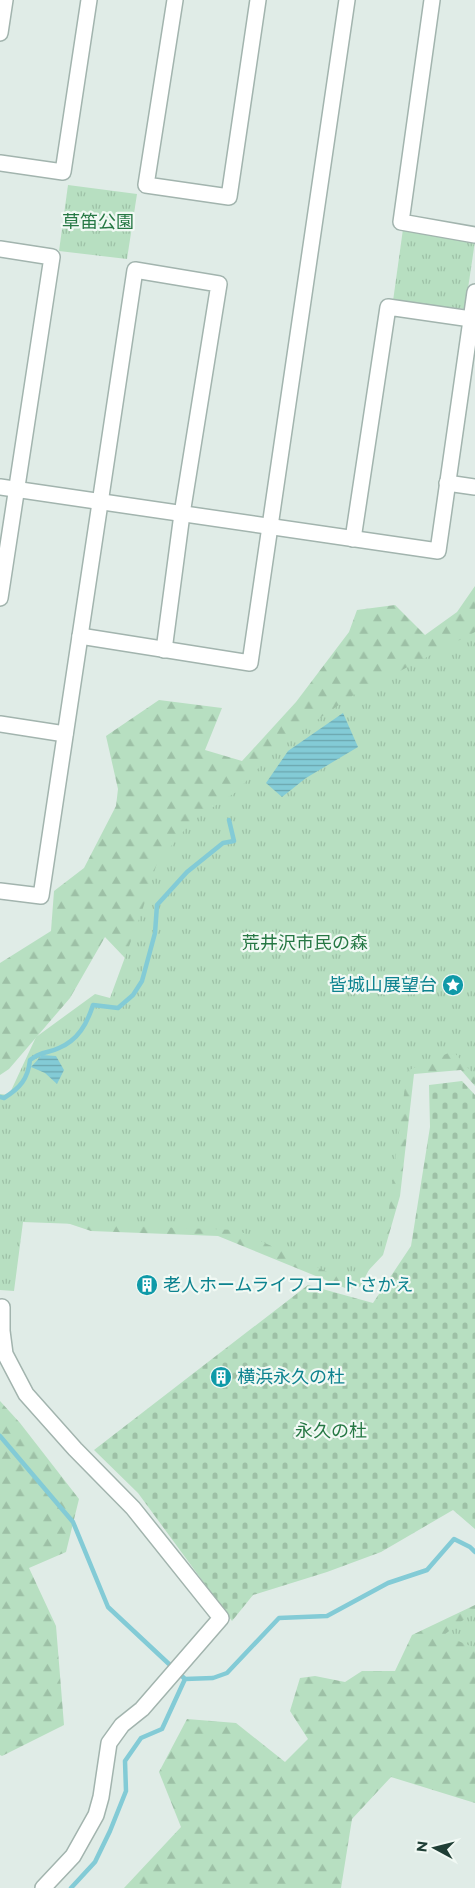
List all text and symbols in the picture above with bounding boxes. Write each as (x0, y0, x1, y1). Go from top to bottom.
park label: 草笛公園 (62, 211, 134, 233)
park label: 荒井沢市民の森 (242, 932, 368, 954)
place icon: 皆城山展望台 (441, 973, 465, 997)
place label: 皆城山展望台 (329, 974, 437, 996)
building icon: 老人ホームライフコートさかえ (135, 1273, 159, 1297)
place label: 老人ホームライフコートさかえ (163, 1274, 414, 1296)
building icon: 横浜永久の杜 (209, 1365, 233, 1389)
place label: 横浜永久の杜 (237, 1366, 345, 1388)
park label: 永久の杜 (295, 1420, 367, 1442)
north arrow (410, 1823, 460, 1873)
text: N (412, 1840, 432, 1853)

